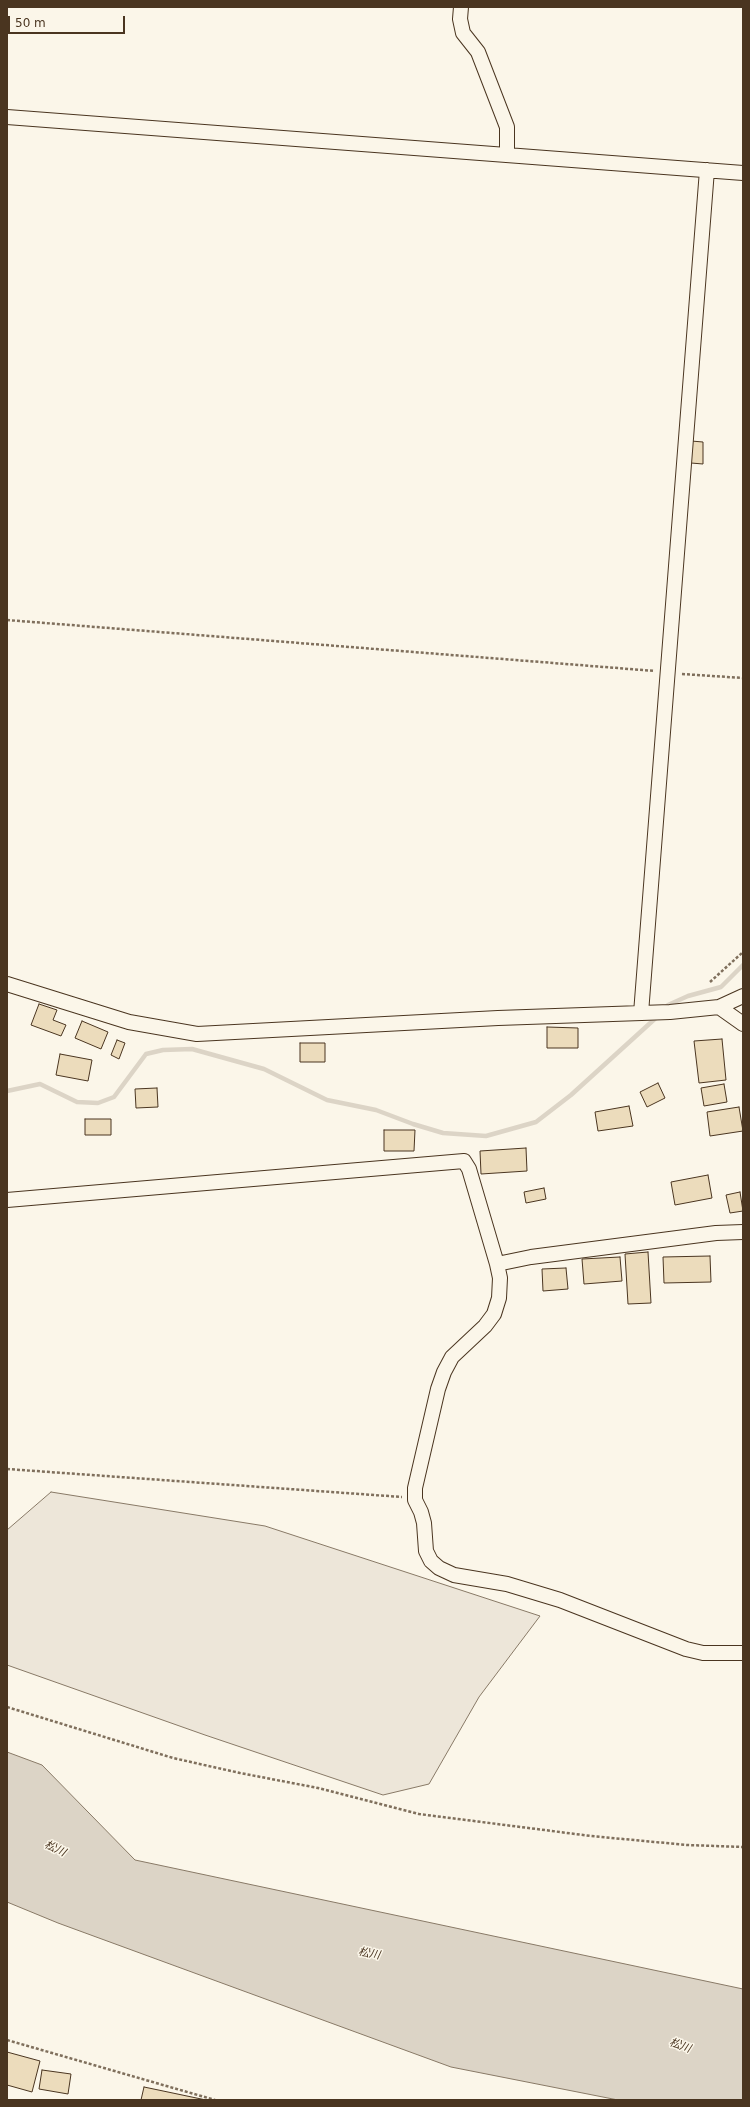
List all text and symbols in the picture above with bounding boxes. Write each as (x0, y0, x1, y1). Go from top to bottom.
scale bar (10, 8, 127, 34)
text: 50 m (15, 16, 46, 30)
water label: 松川 (42, 1838, 68, 1860)
water label: 松川 (357, 1945, 381, 1963)
water label: 松川 (667, 2036, 693, 2056)

